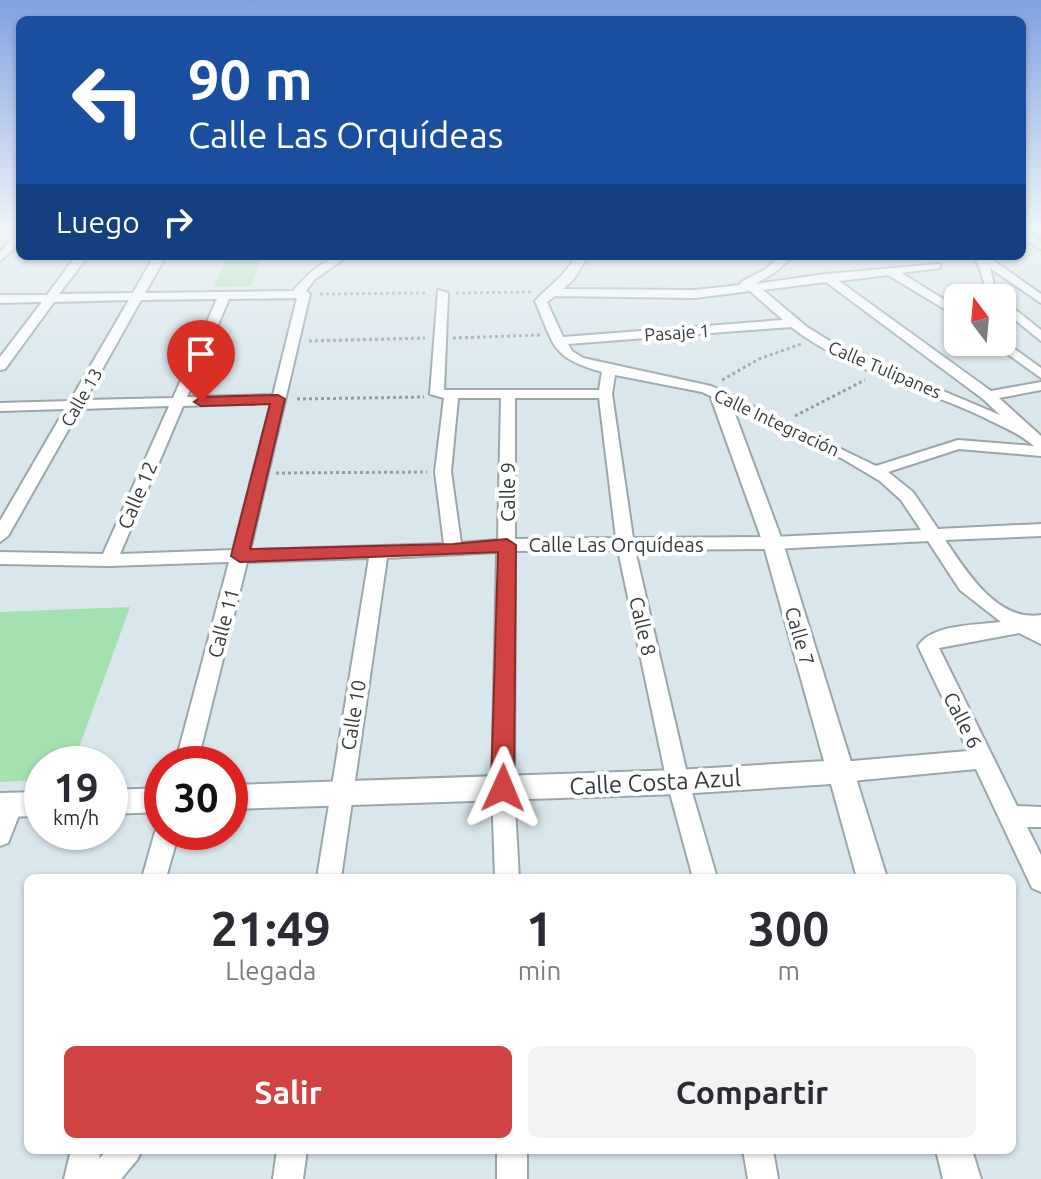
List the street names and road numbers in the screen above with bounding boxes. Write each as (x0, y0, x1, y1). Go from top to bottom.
street label: Pasaje 1 (644, 320, 710, 344)
street label: Calle Tulipanes (826, 336, 945, 402)
street label: Calle 13 (56, 364, 106, 430)
street label: Calle Integración (711, 384, 843, 460)
street label: Calle 12 (112, 458, 162, 532)
street label: Calle 9 (496, 462, 519, 522)
street label: Calle Las Orquídeas (528, 533, 704, 556)
street label: Calle 11 (203, 586, 243, 660)
street label: Calle 8 (625, 594, 661, 658)
street label: Calle 7 (781, 604, 819, 668)
street label: Calle 10 (336, 678, 370, 752)
street label: Calle 6 (939, 688, 987, 752)
street label: Calle Costa Azul (569, 764, 741, 800)

